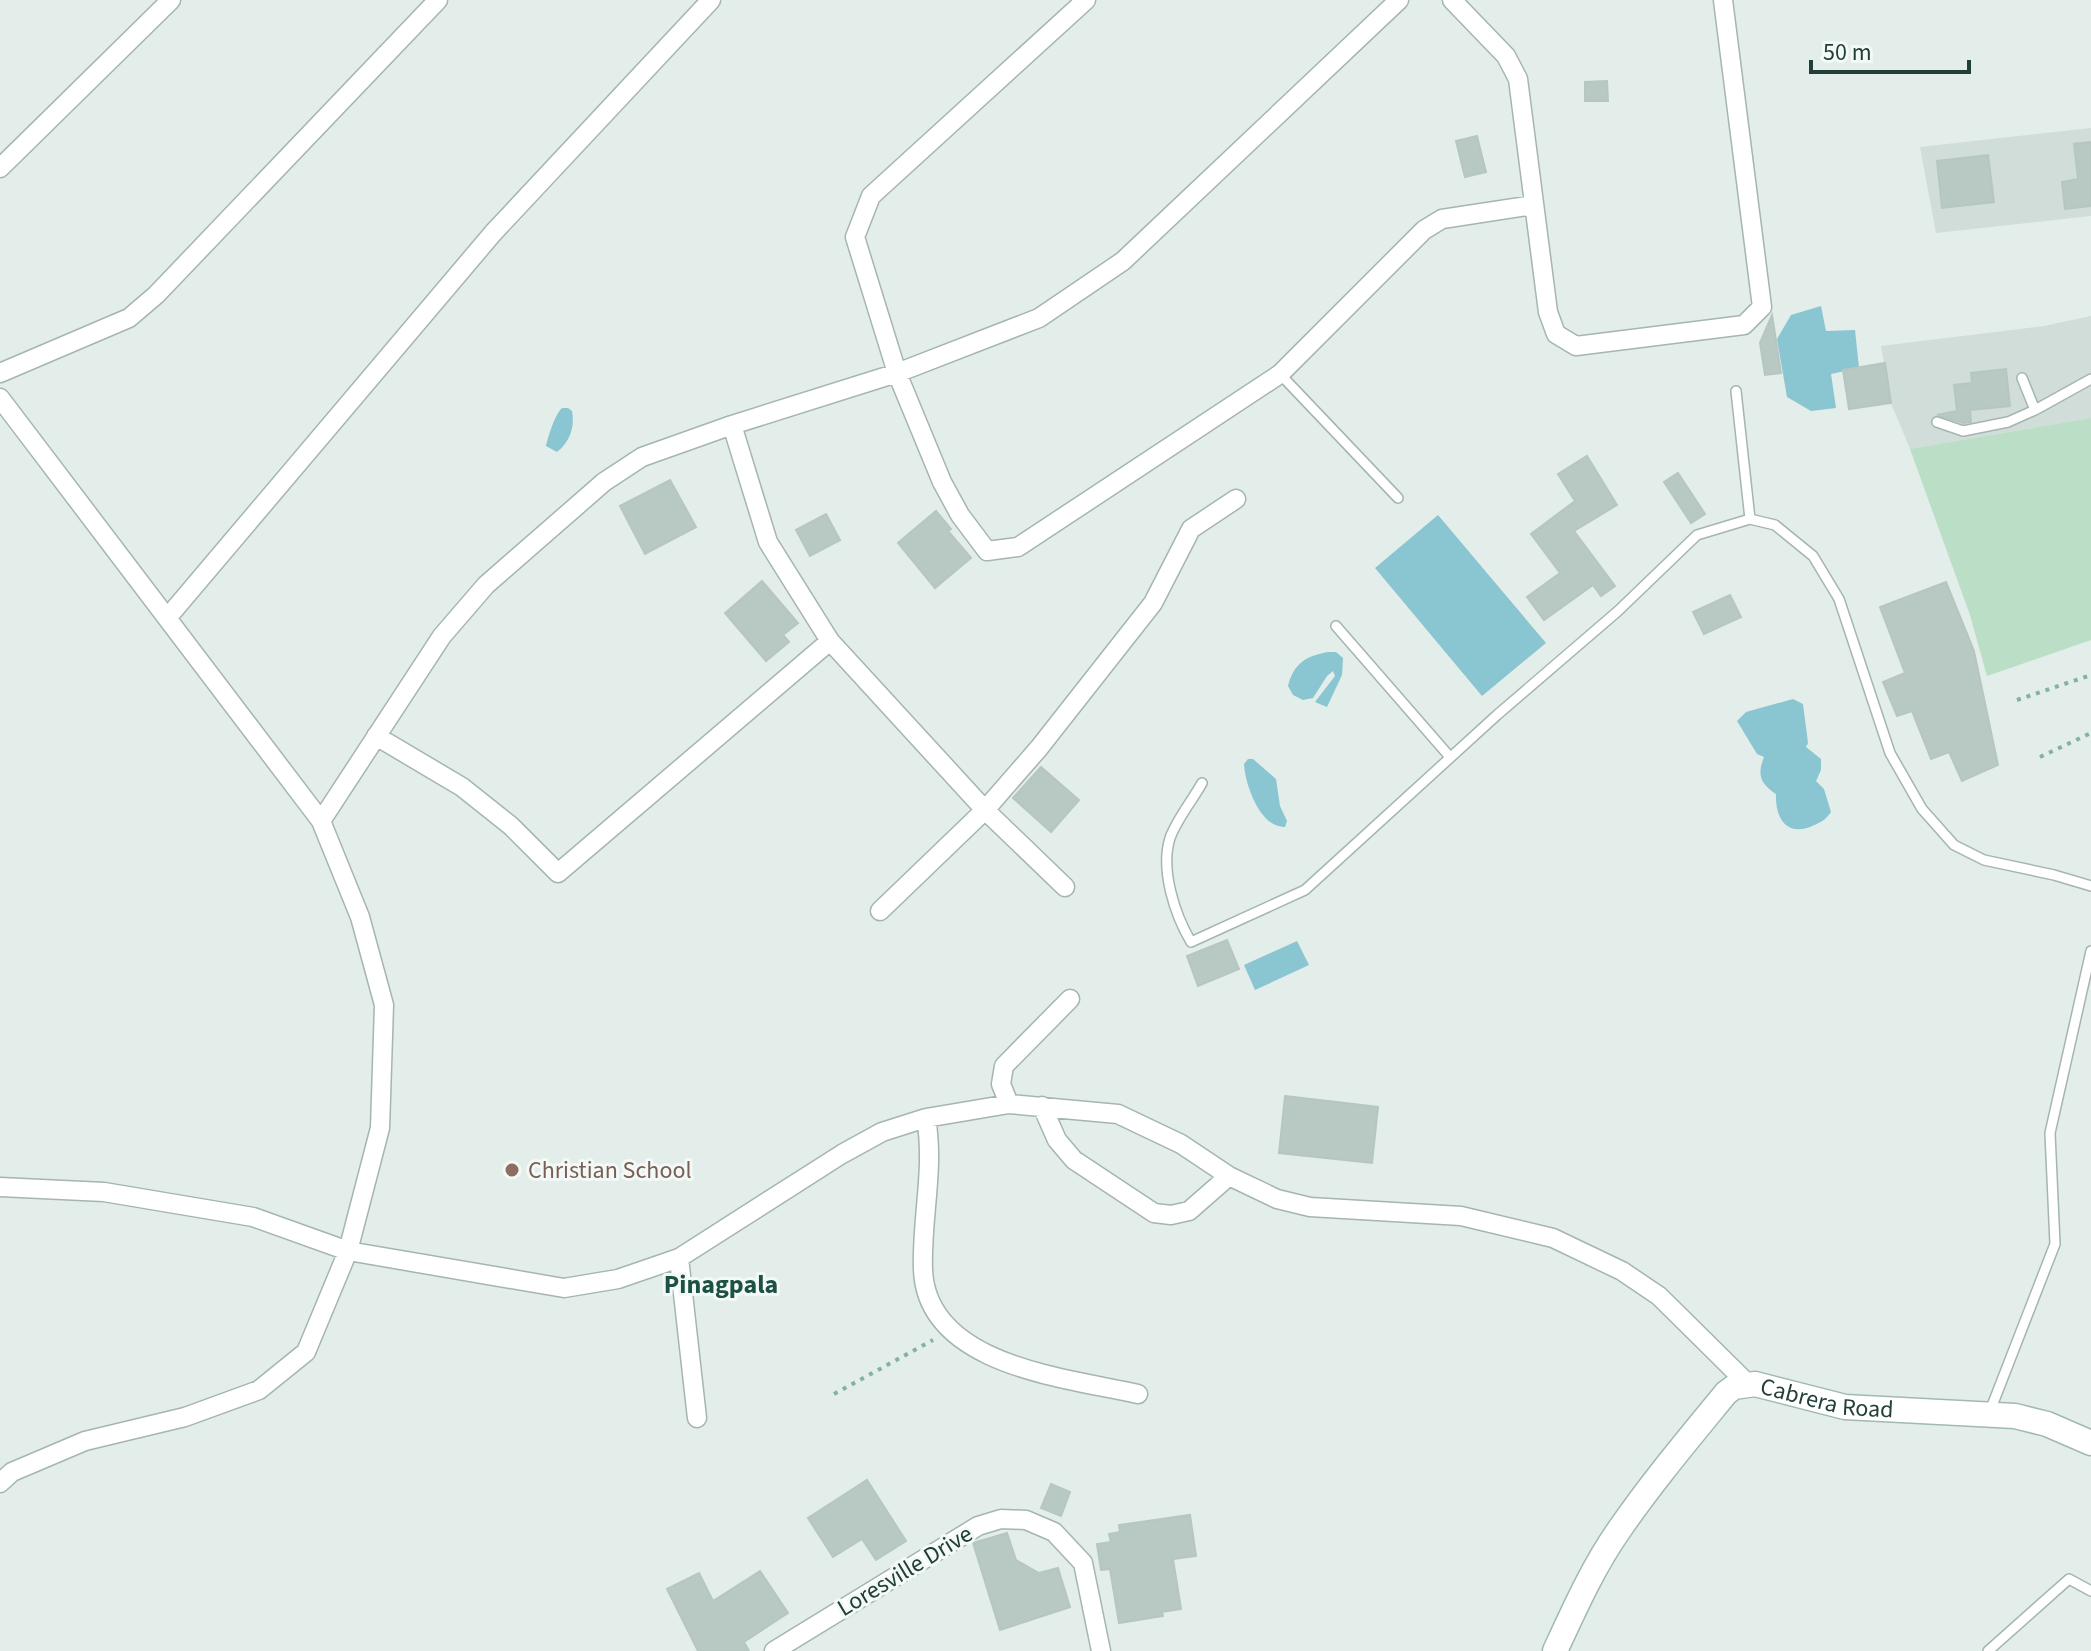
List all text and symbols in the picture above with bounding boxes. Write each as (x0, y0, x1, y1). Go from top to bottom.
scale bar (1811, 24, 1969, 74)
text: 50 m (1823, 35, 1872, 70)
place label: Christian School (528, 1153, 692, 1188)
marker: Christian School (503, 1161, 521, 1179)
district label: Pinagpala (664, 1266, 778, 1303)
street label: Cabrera Road (1757, 1369, 1894, 1427)
street label: Loresville Drive (831, 1517, 979, 1625)

